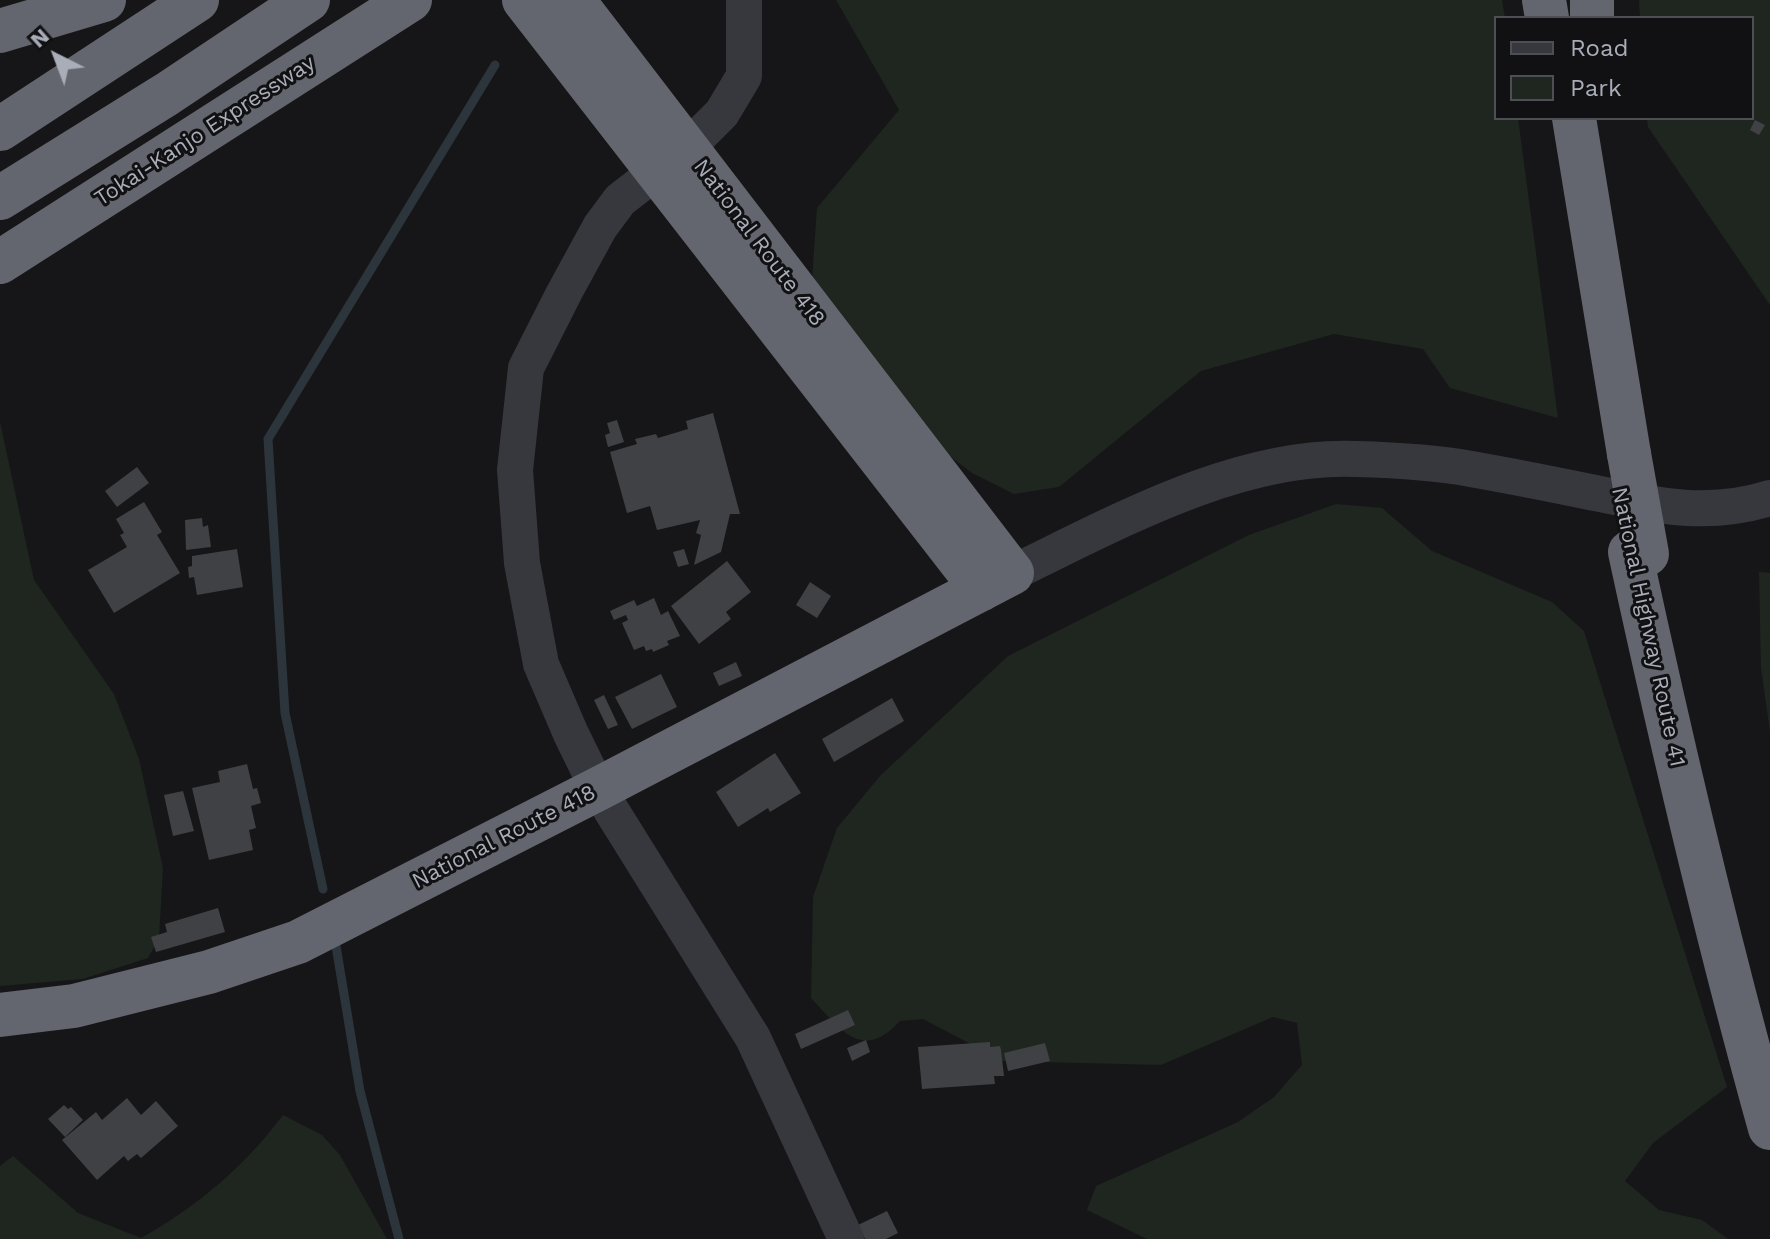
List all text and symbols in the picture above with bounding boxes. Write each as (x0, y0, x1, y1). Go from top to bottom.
north arrow (16, 16, 96, 96)
legend (1494, 16, 1754, 120)
text: N (25, 23, 54, 53)
text: Road (1570, 34, 1629, 62)
street label: Tokai-Kanjo Expressway (90, 50, 320, 212)
text: Park (1570, 74, 1622, 102)
street label: National Route 418 (688, 154, 830, 332)
street label: National Highway Route 41 (1605, 485, 1691, 769)
street label: National Route 418 (408, 779, 600, 895)

